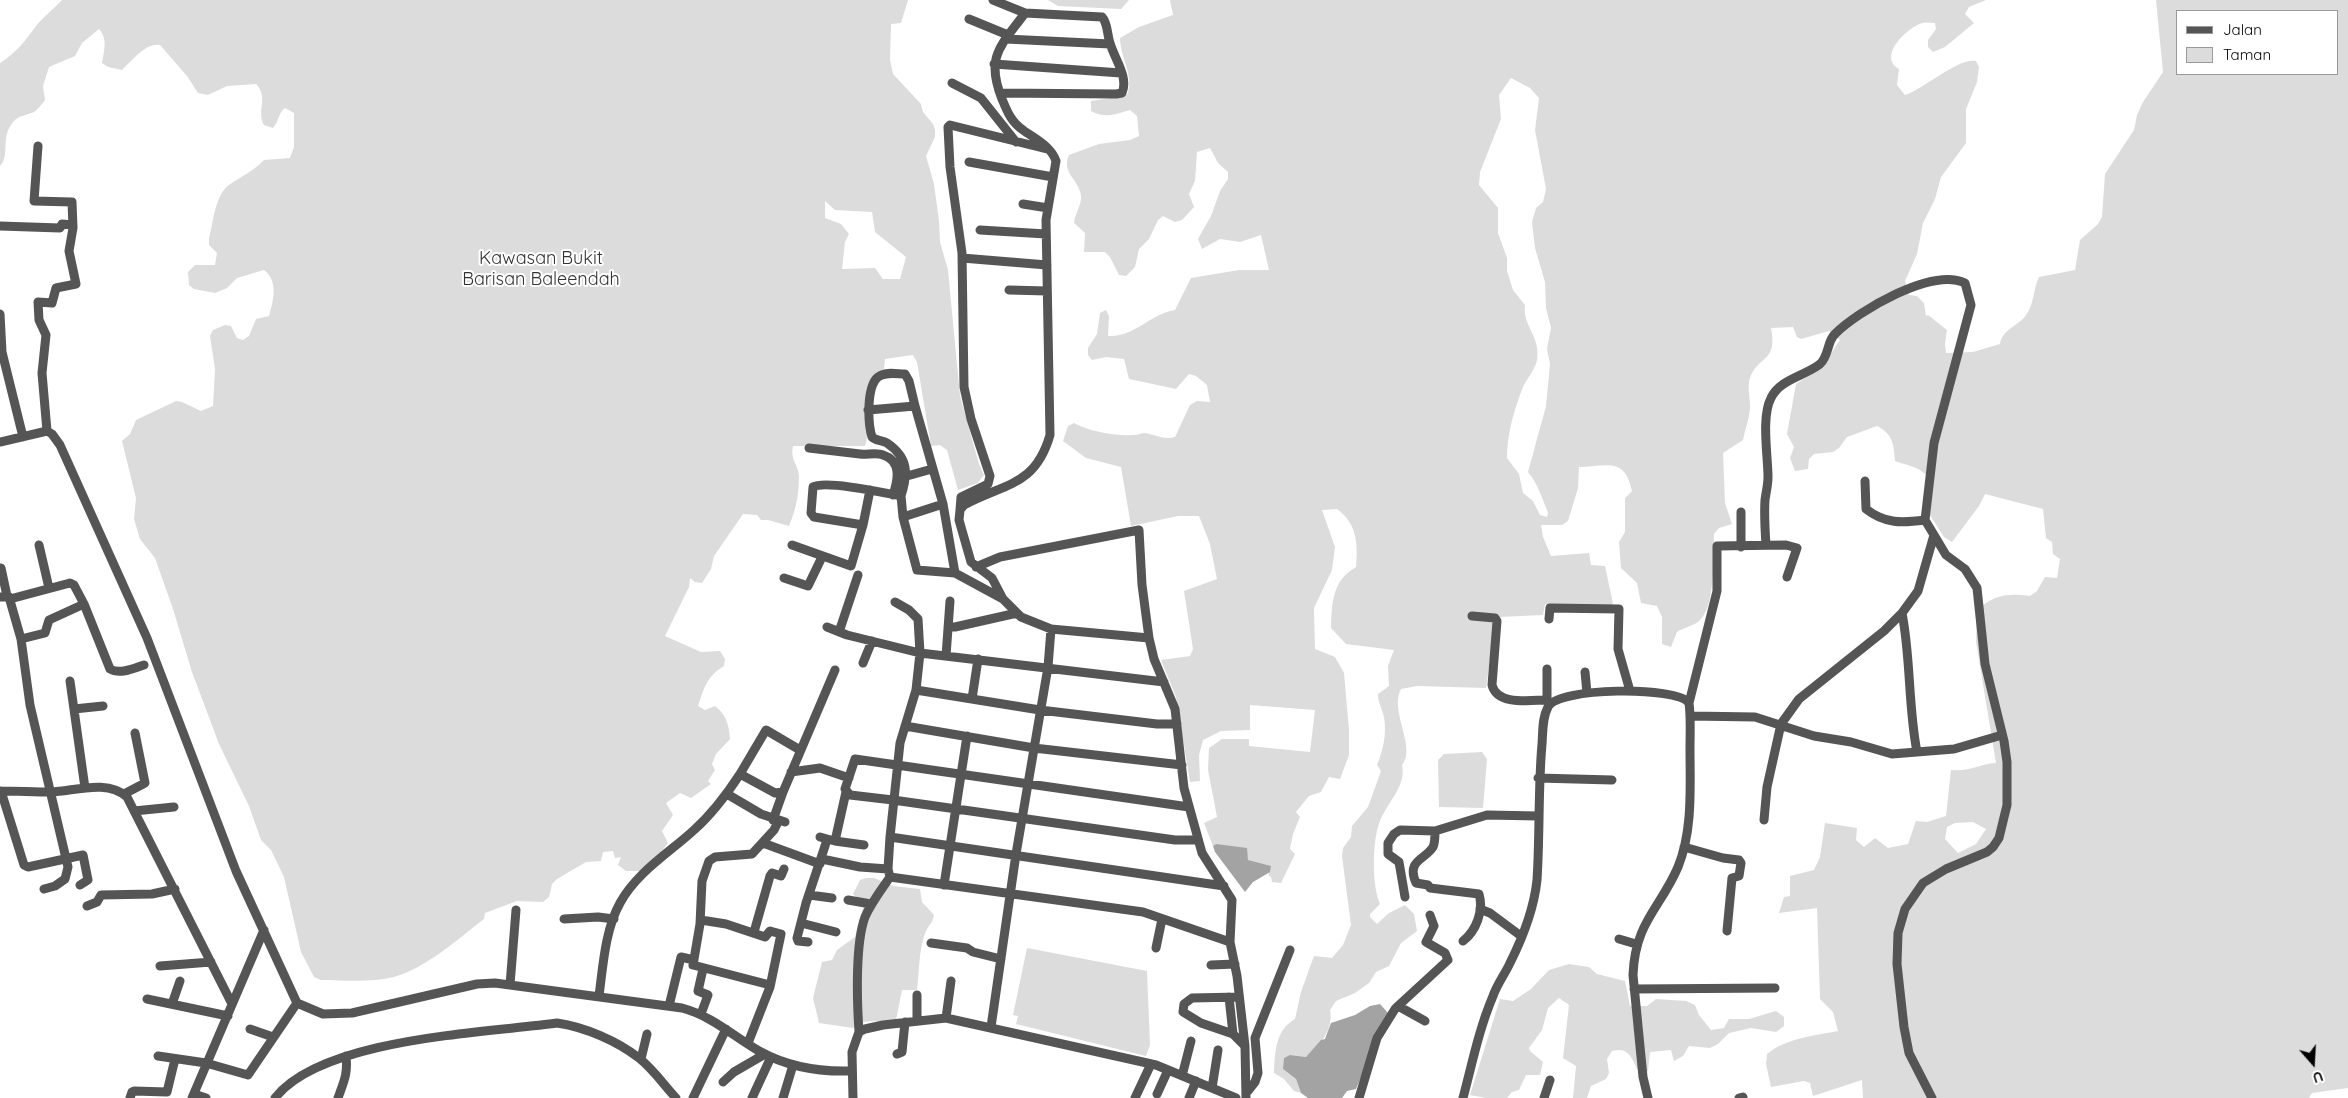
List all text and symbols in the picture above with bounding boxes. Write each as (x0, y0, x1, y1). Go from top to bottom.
legend (2176, 10, 2338, 75)
text: Jalan (2223, 20, 2262, 39)
text: Taman (2223, 45, 2271, 64)
park label: Kawasan Bukit Barisan Baleendah (462, 248, 620, 290)
north arrow (2288, 1038, 2338, 1088)
text: U (2310, 1067, 2325, 1087)

